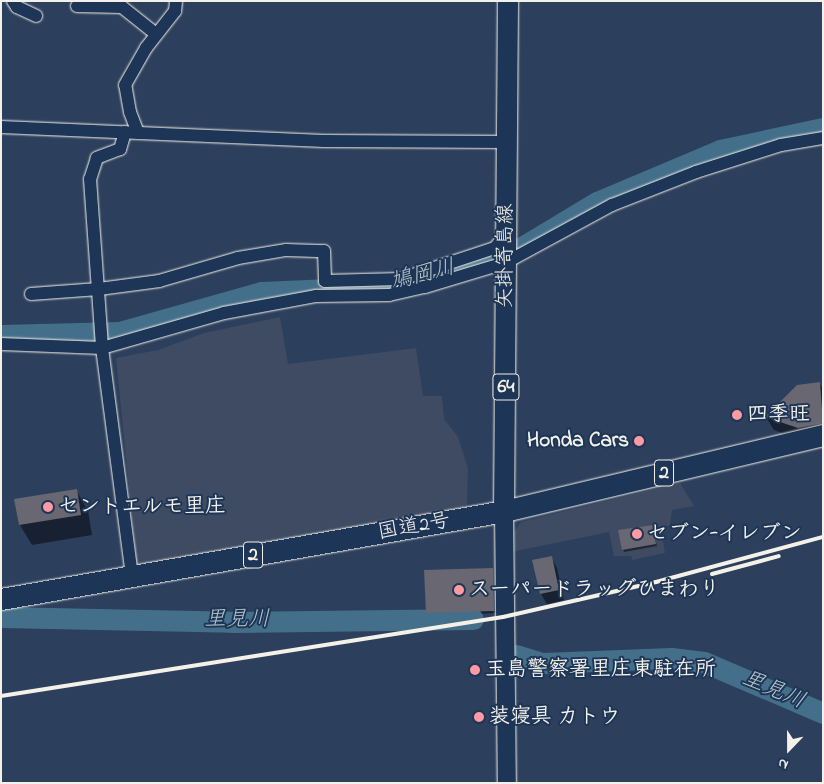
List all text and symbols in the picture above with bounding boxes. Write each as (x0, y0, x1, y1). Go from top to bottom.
street label: 矢掛寄島線 (493, 204, 519, 308)
water label: 鳩岡川 (388, 255, 458, 297)
road number: 64 (492, 370, 520, 404)
place label: 四季旺 (747, 402, 810, 428)
marker: 四季旺 (731, 409, 743, 421)
place label: Honda Cars (527, 428, 629, 454)
marker: Honda Cars (633, 435, 645, 447)
road number: 2 (654, 456, 674, 490)
place label: セントエルモ里庄 (58, 494, 226, 520)
marker: セントエルモ里庄 (42, 501, 54, 513)
street label: 国道2号 (376, 508, 452, 546)
place label: セブン-イレブン (647, 521, 802, 547)
marker: セブン-イレブン (631, 528, 643, 540)
road number: 2 (243, 538, 263, 572)
place label: スーパードラッグひまわり (469, 577, 720, 603)
marker: スーパードラッグひまわり (453, 584, 465, 596)
water label: 里見川 (204, 608, 270, 634)
place label: 玉島警察署里庄東駐在所 (485, 657, 716, 683)
marker: 玉島警察署里庄東駐在所 (469, 664, 481, 676)
water label: 里見川 (737, 666, 809, 716)
place label: 装寝具 カトウ (489, 704, 620, 730)
marker: 装寝具 カトウ (473, 711, 485, 723)
north arrow (764, 724, 814, 774)
text: N (775, 752, 792, 775)

